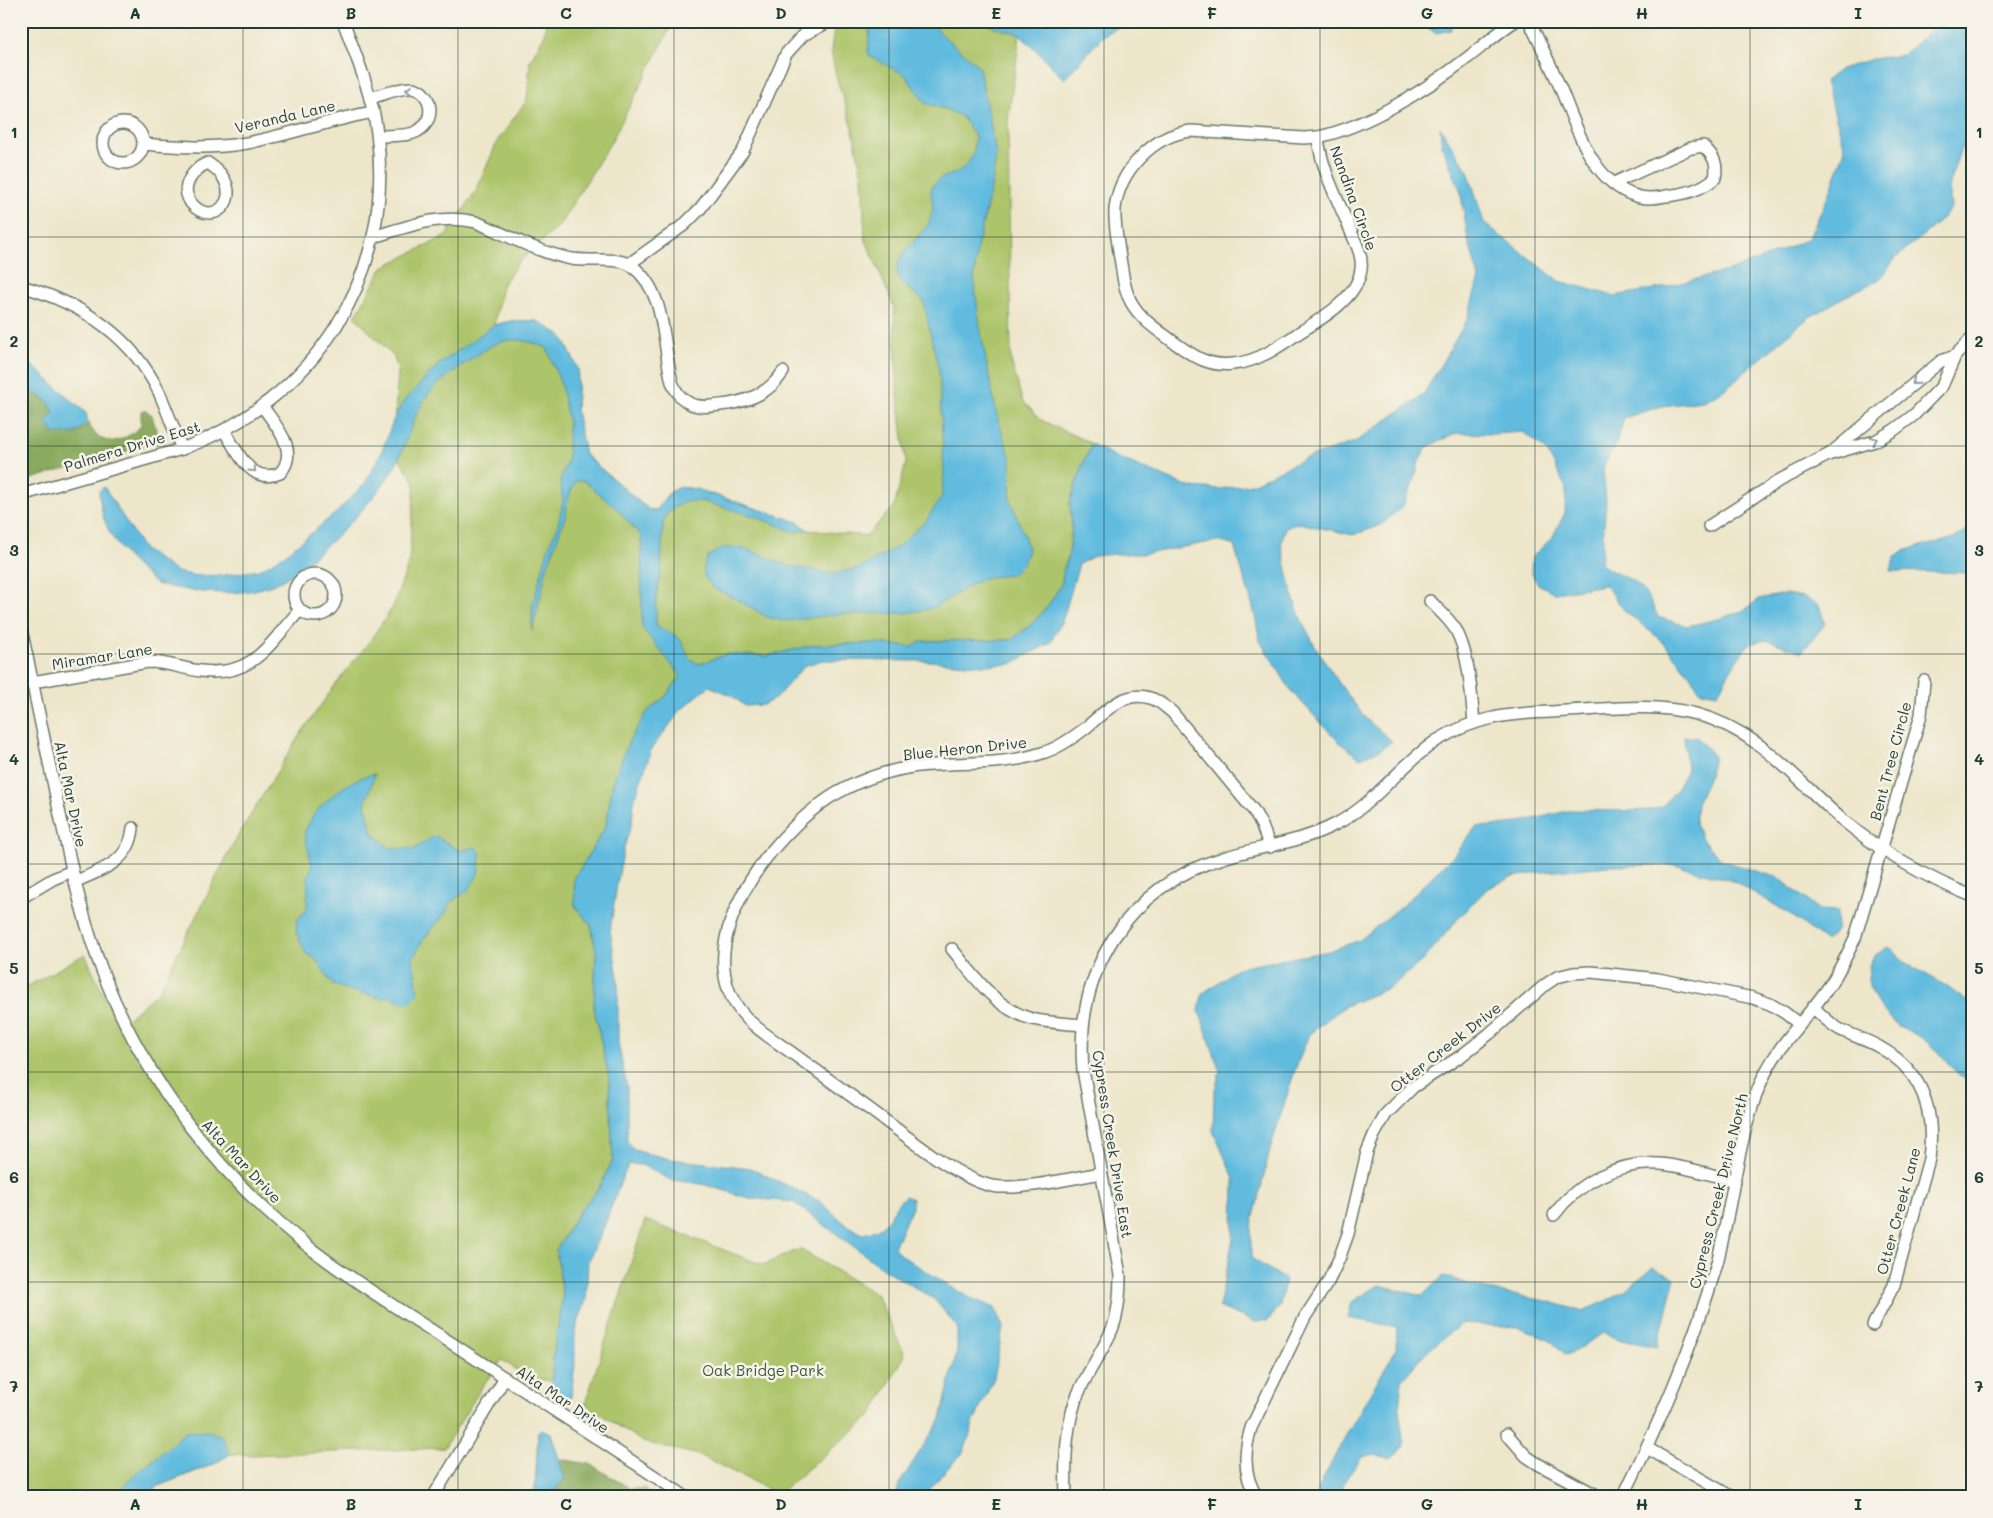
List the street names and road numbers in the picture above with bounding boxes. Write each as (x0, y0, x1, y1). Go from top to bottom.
street label: Veranda Lane (233, 95, 337, 137)
street label: Nandina Circle (1326, 143, 1382, 253)
street label: Palmera Drive East (61, 416, 203, 476)
street label: Miramar Lane (50, 638, 154, 674)
street label: Bent Tree Circle (1865, 699, 1915, 823)
street label: Blue Heron Drive (902, 732, 1028, 764)
street label: Alta Mar Drive (50, 739, 92, 849)
street label: Otter Creek Drive (1385, 997, 1505, 1097)
street label: Cypress Creek Drive East (1088, 1049, 1138, 1239)
street label: Cypress Creek Drive North (1684, 1091, 1752, 1291)
street label: Alta Mar Drive (198, 1115, 286, 1207)
street label: Otter Creek Lane (1871, 1145, 1925, 1277)
street label: Alta Mar Drive (513, 1360, 613, 1438)

